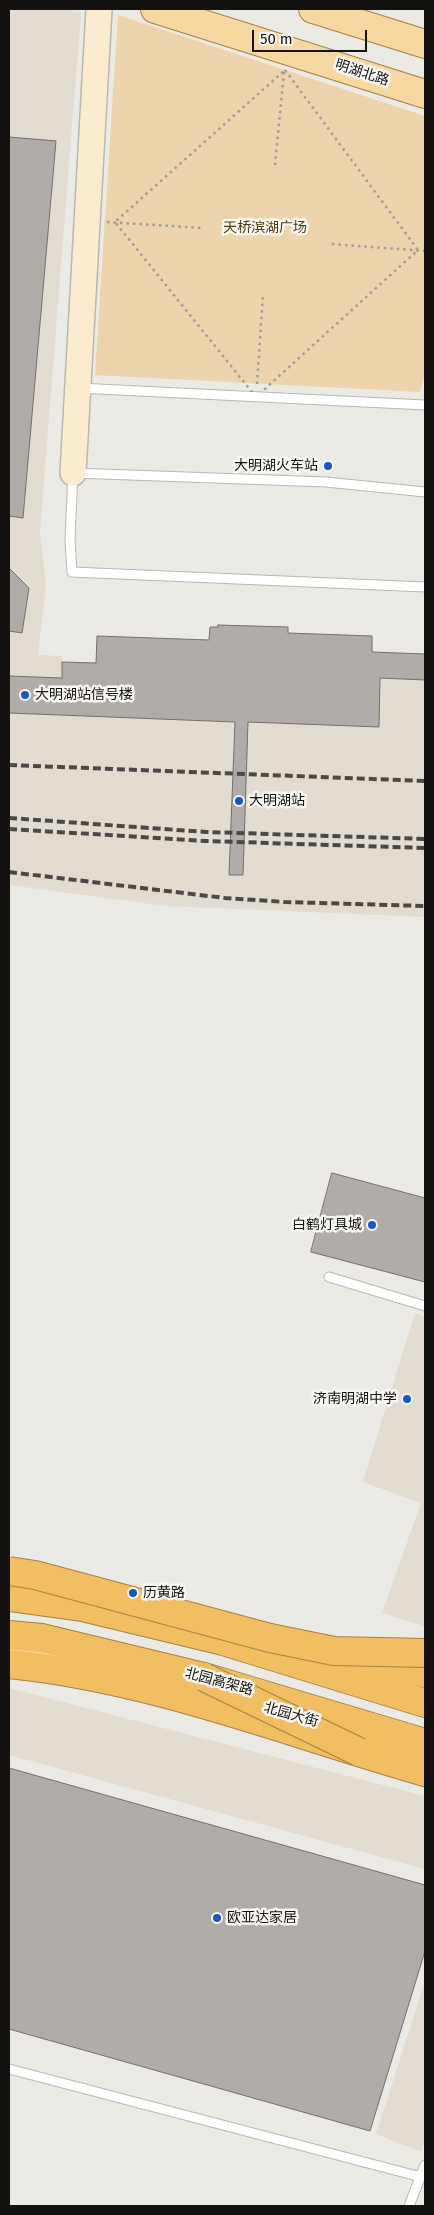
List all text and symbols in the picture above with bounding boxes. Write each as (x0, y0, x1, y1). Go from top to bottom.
scale bar (254, 20, 369, 52)
text: 50 m (260, 30, 293, 48)
street label: 明湖北路 (333, 56, 391, 90)
park label: 天桥滨湖广场 (223, 220, 307, 236)
place label: 大明湖火车站 (234, 458, 318, 474)
marker: 大明湖火车站 (322, 460, 334, 472)
place label: 大明湖站信号楼 (35, 687, 133, 703)
marker: 大明湖站信号楼 (19, 689, 31, 701)
place label: 大明湖站 (249, 793, 305, 809)
marker: 大明湖站 (233, 795, 245, 807)
place label: 白鹤灯具城 (292, 1217, 362, 1233)
marker: 白鹤灯具城 (366, 1219, 378, 1231)
place label: 济南明湖中学 (313, 1391, 397, 1407)
marker: 济南明湖中学 (401, 1393, 413, 1405)
place label: 历黄路 (143, 1585, 185, 1601)
marker: 历黄路 (127, 1587, 139, 1599)
street label: 北园高架路 (183, 1665, 255, 1699)
street label: 北园大街 (262, 1699, 320, 1731)
place label: 欧亚达家居 (227, 1910, 297, 1926)
marker: 欧亚达家居 (211, 1912, 223, 1924)

